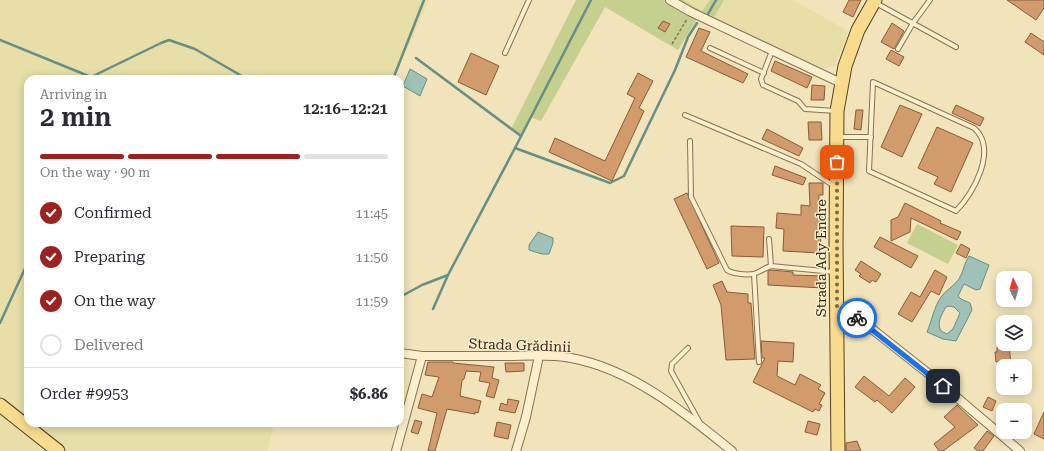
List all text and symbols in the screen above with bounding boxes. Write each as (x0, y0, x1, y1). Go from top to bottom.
text: Arriving in (40, 87, 107, 102)
text: 12:16–12:21 (303, 100, 388, 118)
text: 2 min (40, 102, 112, 132)
pin (820, 145, 854, 179)
icon: bag (826, 151, 848, 173)
text: On the way · 90 m (40, 165, 150, 180)
street label: Strada Ady Endre (813, 199, 829, 317)
icon: check (40, 202, 62, 224)
text: Confirmed (74, 204, 152, 222)
text: 11:45 (356, 206, 388, 221)
icon: check (40, 246, 62, 268)
text: Preparing (74, 248, 145, 266)
text: 11:50 (356, 250, 388, 265)
north arrow (996, 271, 1032, 307)
map controls (996, 271, 1032, 439)
icon: check (40, 290, 62, 312)
text: On the way (74, 292, 156, 310)
text: 11:59 (356, 294, 388, 309)
courier (837, 298, 877, 338)
icon: bike (846, 307, 868, 329)
button: layers (996, 315, 1032, 351)
street label: Strada Grădinii (469, 335, 572, 355)
text: Delivered (74, 336, 144, 354)
button: + (996, 359, 1032, 395)
pin (926, 369, 960, 403)
icon: home (932, 375, 954, 397)
text: Order #9953 (40, 385, 129, 403)
text: $6.86 (350, 385, 388, 403)
button: − (996, 403, 1032, 439)

